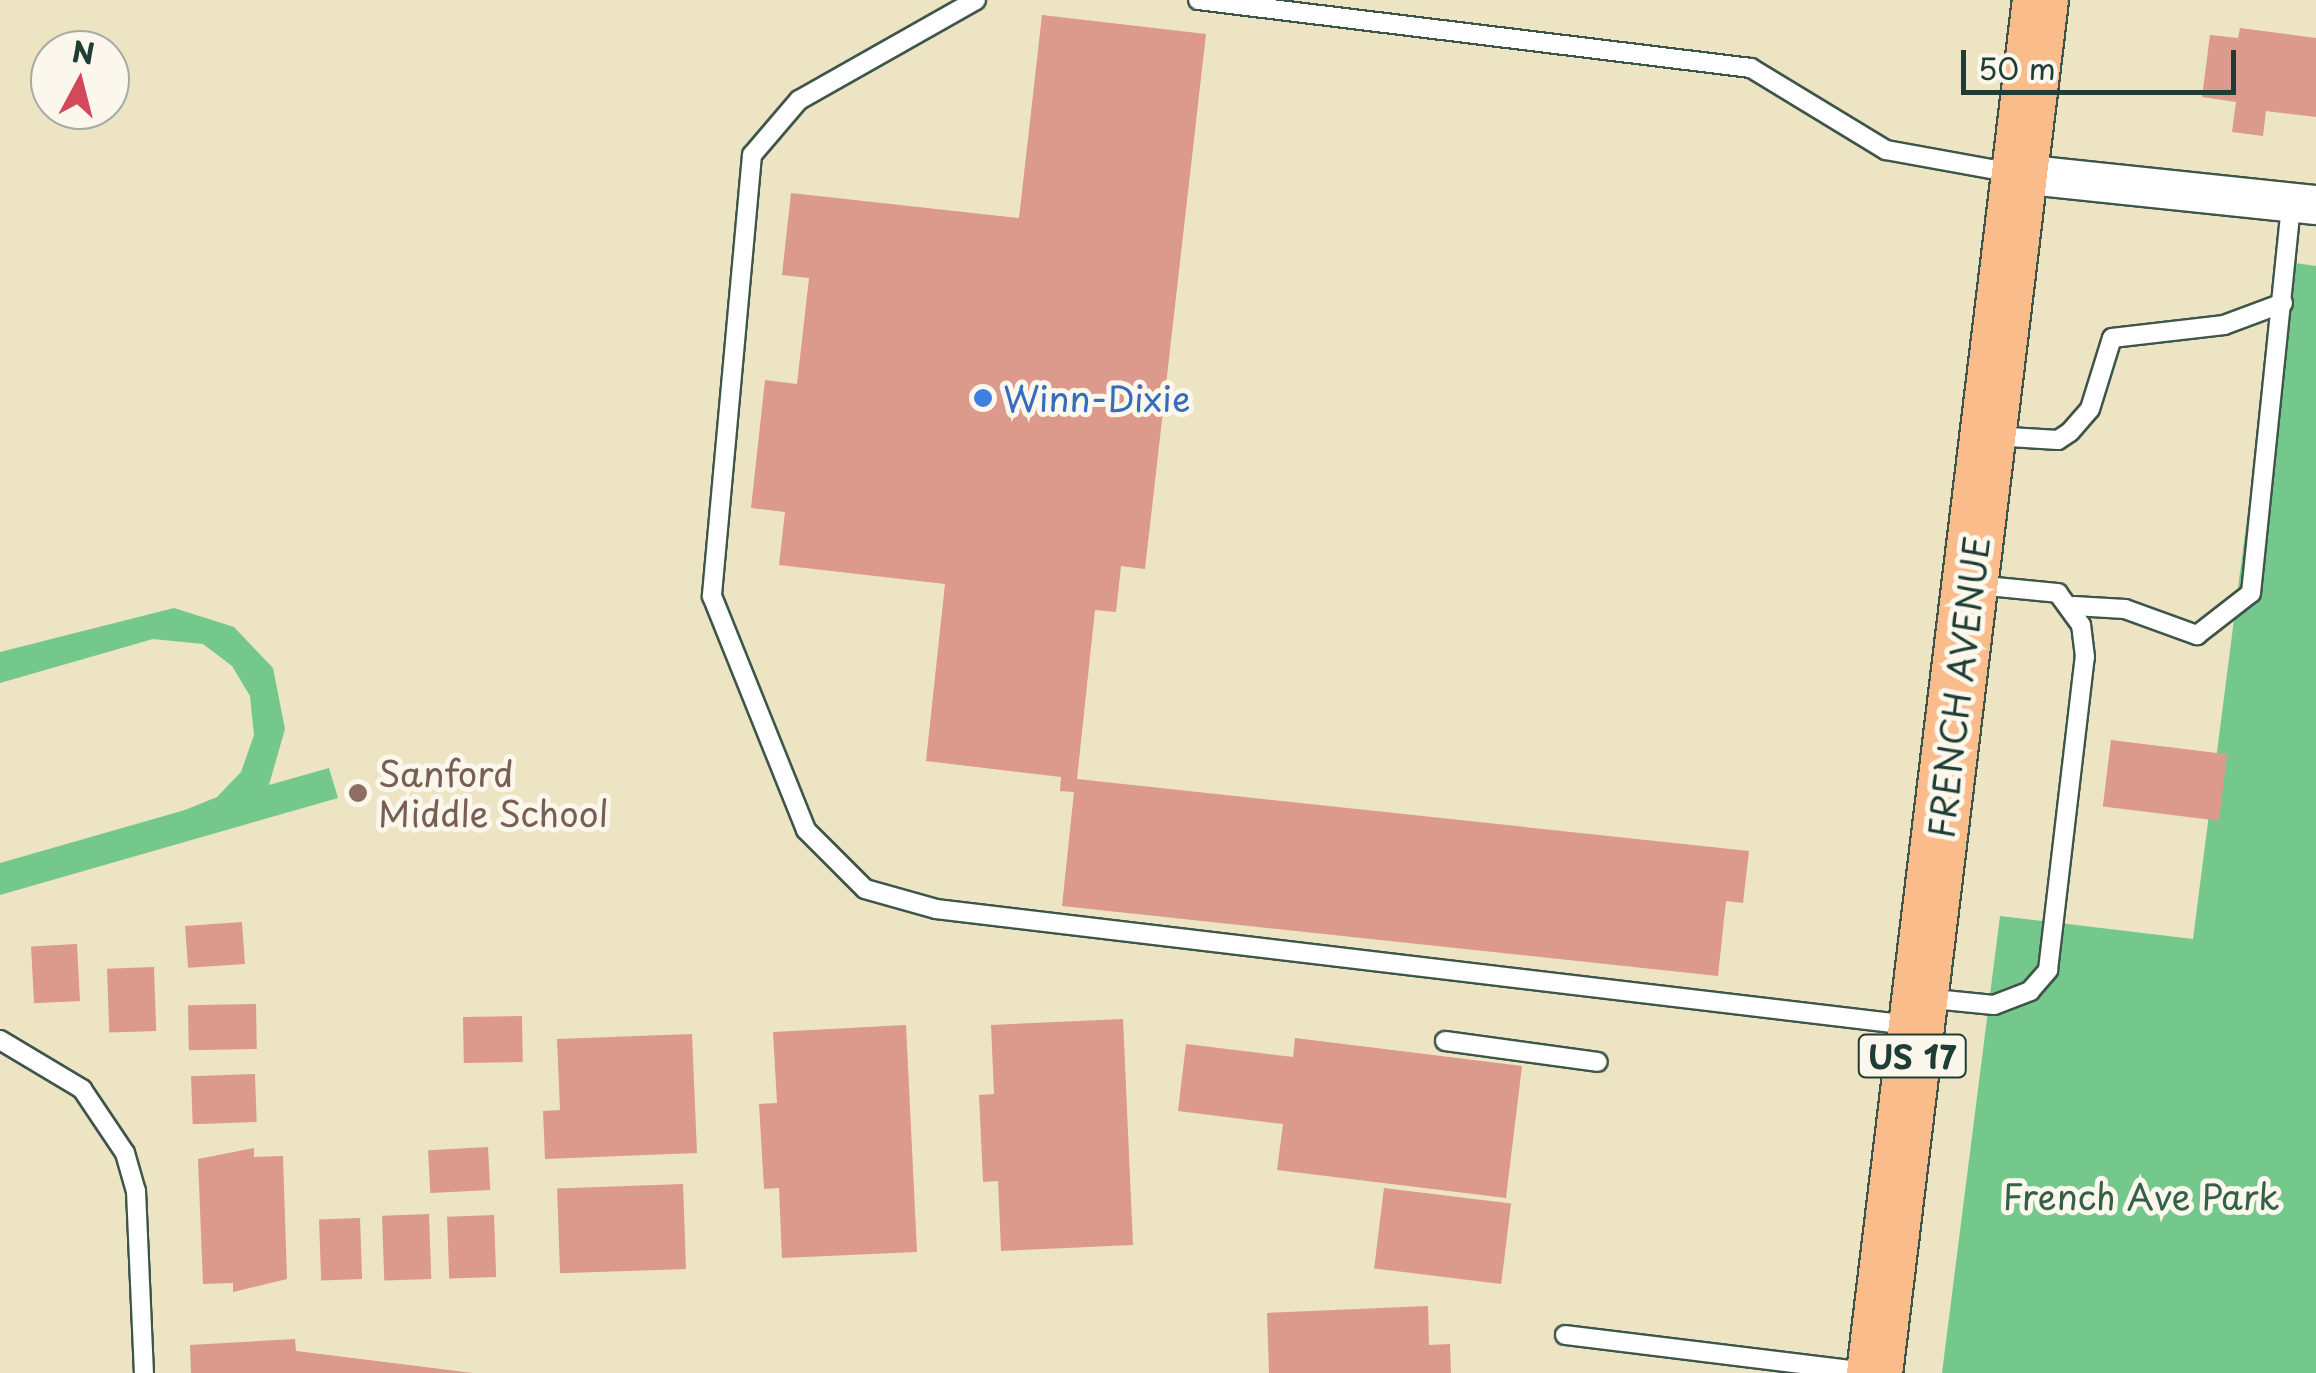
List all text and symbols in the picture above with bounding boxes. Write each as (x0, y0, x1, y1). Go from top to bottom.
text: N (70, 29, 97, 74)
north arrow (30, 30, 130, 130)
scale bar (1966, 30, 2241, 92)
text: 50 m (1978, 45, 2056, 90)
place label: Winn-Dixie (1003, 377, 1190, 419)
marker: Winn-Dixie (972, 387, 994, 409)
street label: FRENCH AVENUE (1919, 534, 1997, 840)
place label: Sanford Middle School (378, 752, 612, 834)
marker: Sanford Middle School (347, 782, 369, 804)
road number: US 17 (1857, 1029, 1967, 1083)
park label: French Ave Park (2003, 1175, 2279, 1217)

